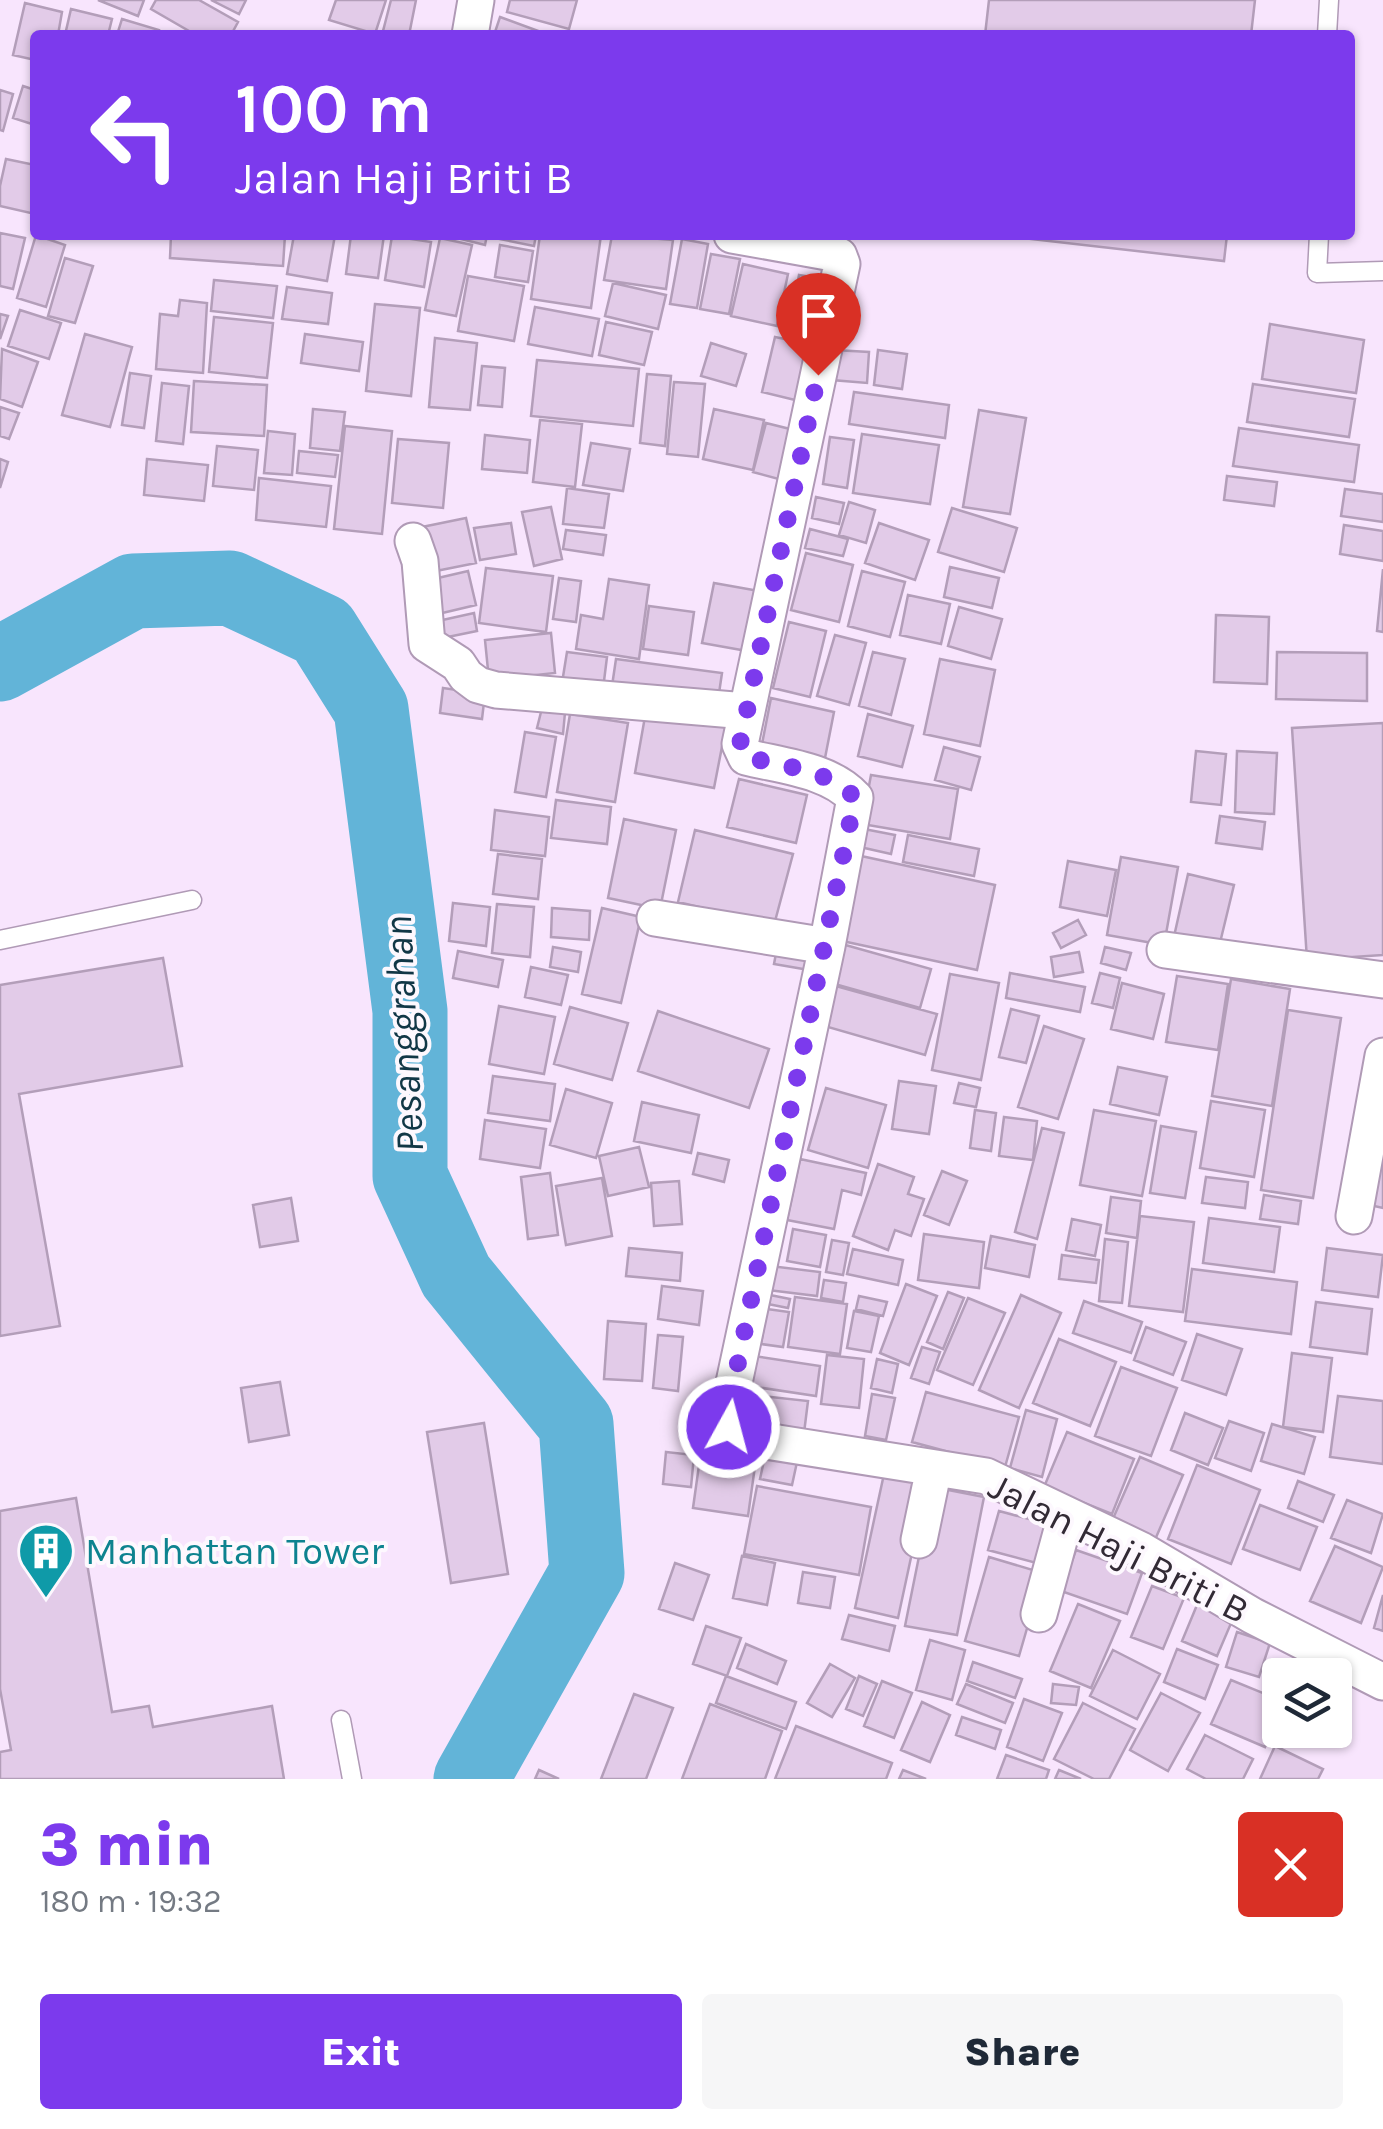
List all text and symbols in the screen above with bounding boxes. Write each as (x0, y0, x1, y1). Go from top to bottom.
text: 100 m (235, 68, 433, 150)
icon: left (70, 70, 200, 200)
text: Jalan Haji Briti B (235, 152, 573, 204)
pin (776, 273, 861, 376)
icon: arrive (791, 288, 846, 343)
water label: Pesanggrahan (374, 914, 433, 1154)
position arrow (677, 1375, 781, 1479)
street label: Jalan Haji Briti B (981, 1464, 1256, 1633)
building icon: Manhattan Tower (16, 1521, 76, 1600)
place label: Manhattan Tower (85, 1529, 384, 1574)
map controls (1262, 1658, 1352, 1748)
button: layers (1262, 1658, 1352, 1748)
text: 3 min (40, 1810, 213, 1880)
button: close (1238, 1812, 1343, 1917)
text: 180 m · 19:32 (40, 1883, 222, 1920)
button: Exit (40, 1994, 682, 2109)
button: Share (702, 1994, 1343, 2109)

